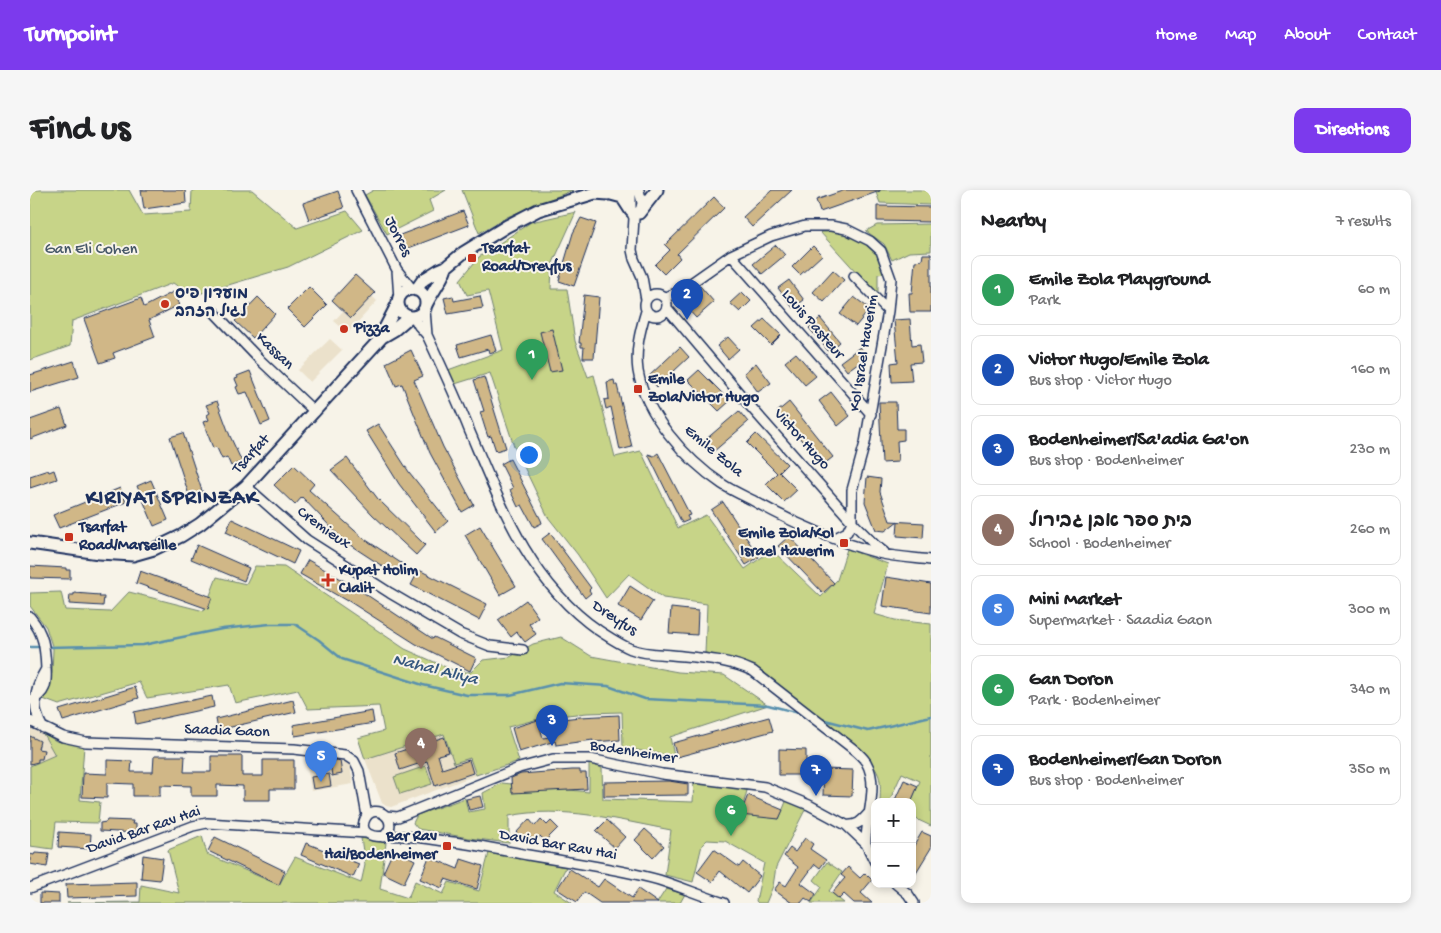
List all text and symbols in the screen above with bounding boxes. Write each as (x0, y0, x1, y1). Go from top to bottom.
text: Turnpoint (25, 21, 116, 50)
text: Home (1155, 25, 1197, 46)
text: Map (1225, 25, 1256, 46)
text: About (1284, 25, 1330, 46)
text: Contact (1358, 25, 1416, 46)
button: Directions (1294, 108, 1411, 153)
text: Find us (30, 110, 130, 151)
text: Nearby (981, 210, 1046, 235)
text: 7 results (1336, 213, 1391, 232)
street label: Jorres (379, 214, 416, 261)
place label: Tsarfat Road/Dreyfus (480, 239, 572, 277)
park label: Gan Eli Cohen (45, 241, 138, 260)
marker: Tsarfat Road/Dreyfus (466, 252, 478, 264)
text: Emile Zola Playground (1029, 269, 1209, 292)
pin: 2 (671, 279, 703, 320)
text: 1 (995, 281, 1001, 300)
text: 60 m (1358, 281, 1390, 300)
place label: מועדון פיס לגיל הזהב (174, 286, 248, 323)
street label: Louis Pasteur (776, 286, 848, 365)
text: Park (1029, 292, 1060, 311)
street label: Kol Israel Haverim (846, 293, 884, 413)
marker: מועדון פיס לגיל הזהב (159, 298, 171, 310)
place label: Pizza (353, 320, 390, 339)
marker: Pizza (338, 323, 350, 335)
street label: Kassan (251, 329, 297, 375)
pin: 1 (516, 339, 548, 380)
text: Victor Hugo/Emile Zola (1029, 349, 1209, 372)
text: 2 (994, 361, 1002, 380)
text: 160 m (1351, 361, 1390, 380)
place label: Emile Zola/Victor Hugo (648, 371, 760, 408)
text: Bus stop · Victor Hugo (1029, 372, 1172, 391)
marker: Emile Zola/Victor Hugo (632, 383, 644, 395)
street label: Victor Hugo (768, 405, 834, 475)
street label: Emile Zola (680, 422, 747, 483)
text: Bodenheimer/Sa'adia Ga'on (1029, 429, 1249, 452)
street label: Tsarfat (228, 430, 276, 479)
text: 3 (994, 441, 1002, 460)
text: 230 m (1350, 441, 1390, 460)
your location (516, 442, 542, 468)
text: Bus stop · Bodenheimer (1029, 452, 1183, 471)
district label: KIRIYAT SPRINZAK (85, 487, 260, 512)
street label: Cremieux (292, 503, 354, 555)
text: בית ספר אבן גבירול (1029, 511, 1192, 534)
place label: Tsarfat Road/Marseille (77, 518, 177, 556)
text: 4 (994, 521, 1002, 540)
text: 260 m (1350, 521, 1390, 540)
place label: Emile Zola/Kol Israel Haverim (738, 525, 835, 562)
marker: Tsarfat Road/Marseille (63, 531, 75, 543)
text: School · Bodenheimer (1029, 535, 1171, 554)
marker: Emile Zola/Kol Israel Haverim (838, 537, 850, 549)
place label: Kupat Holim Clalit (338, 562, 419, 599)
marker: Kupat Holim Clalit (321, 573, 335, 587)
text: Mini Market (1029, 589, 1120, 612)
street label: Dreyfus (587, 597, 641, 641)
text: 5 (994, 601, 1002, 620)
text: 300 m (1348, 601, 1390, 620)
text: Supermarket · Saadia Gaon (1029, 612, 1212, 631)
water label: Nahal Aliya (390, 649, 481, 691)
text: Gan Doron (1029, 669, 1113, 692)
text: 6 (994, 681, 1002, 700)
text: 340 m (1350, 681, 1390, 700)
text: Park · Bodenheimer (1029, 692, 1159, 711)
pin: 3 (536, 705, 568, 746)
street label: Saadia Gaon (184, 721, 270, 743)
pin: 4 (405, 728, 437, 769)
street label: Bodenheimer (587, 737, 679, 769)
pin: 5 (305, 741, 337, 782)
text: Bodenheimer/Gan Doron (1029, 749, 1221, 772)
pin: 7 (800, 755, 832, 796)
text: 7 (994, 761, 1002, 780)
text: 350 m (1349, 761, 1390, 780)
text: Bus stop · Bodenheimer (1029, 772, 1183, 791)
pin: 6 (715, 795, 747, 836)
map controls (871, 798, 916, 888)
button: + (871, 798, 916, 843)
street label: David Bar Rav Hai (84, 803, 203, 860)
street label: David Bar Rav Hai (497, 826, 618, 866)
place label: Bar Rav Hai/Bodenheimer (324, 828, 439, 865)
marker: Bar Rav Hai/Bodenheimer (441, 840, 453, 852)
button: − (871, 843, 916, 888)

